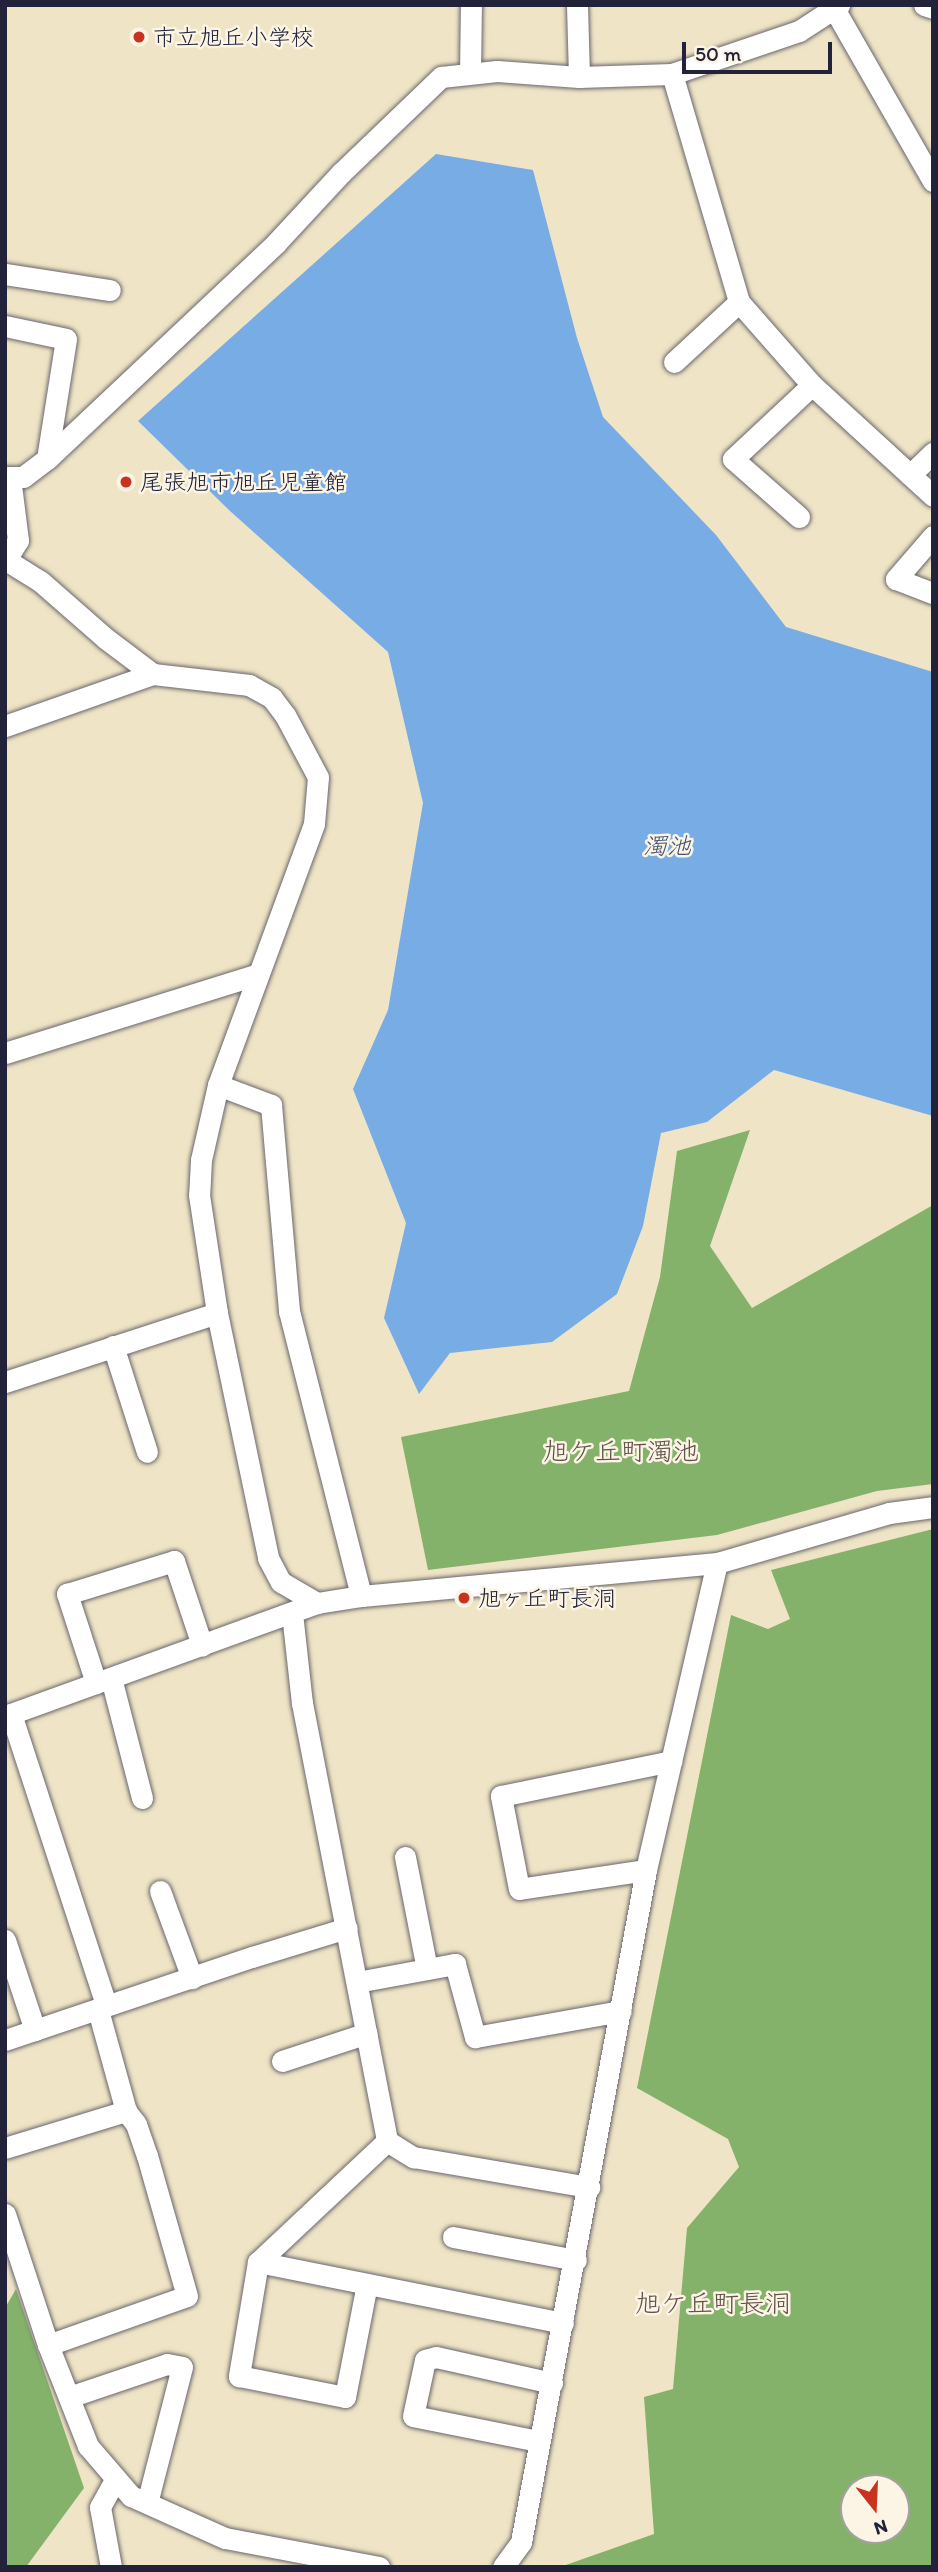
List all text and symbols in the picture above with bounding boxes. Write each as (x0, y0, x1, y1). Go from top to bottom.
place label: 市立旭丘小学校 (153, 23, 314, 51)
scale bar (686, 28, 836, 72)
marker: 市立旭丘小学校 (131, 29, 147, 45)
text: 50 m (695, 41, 741, 66)
place label: 尾張旭市旭丘児童館 (140, 468, 347, 496)
marker: 尾張旭市旭丘児童館 (118, 474, 134, 490)
water label: 濁池 (643, 832, 691, 860)
district label: 旭ケ丘町濁池 (543, 1436, 699, 1468)
place label: 旭ヶ丘町長洞 (478, 1584, 616, 1612)
marker: 旭ヶ丘町長洞 (456, 1590, 472, 1606)
district label: 旭ケ丘町長洞 (635, 2288, 791, 2320)
north arrow (840, 2474, 910, 2544)
text: N (871, 2515, 891, 2540)

